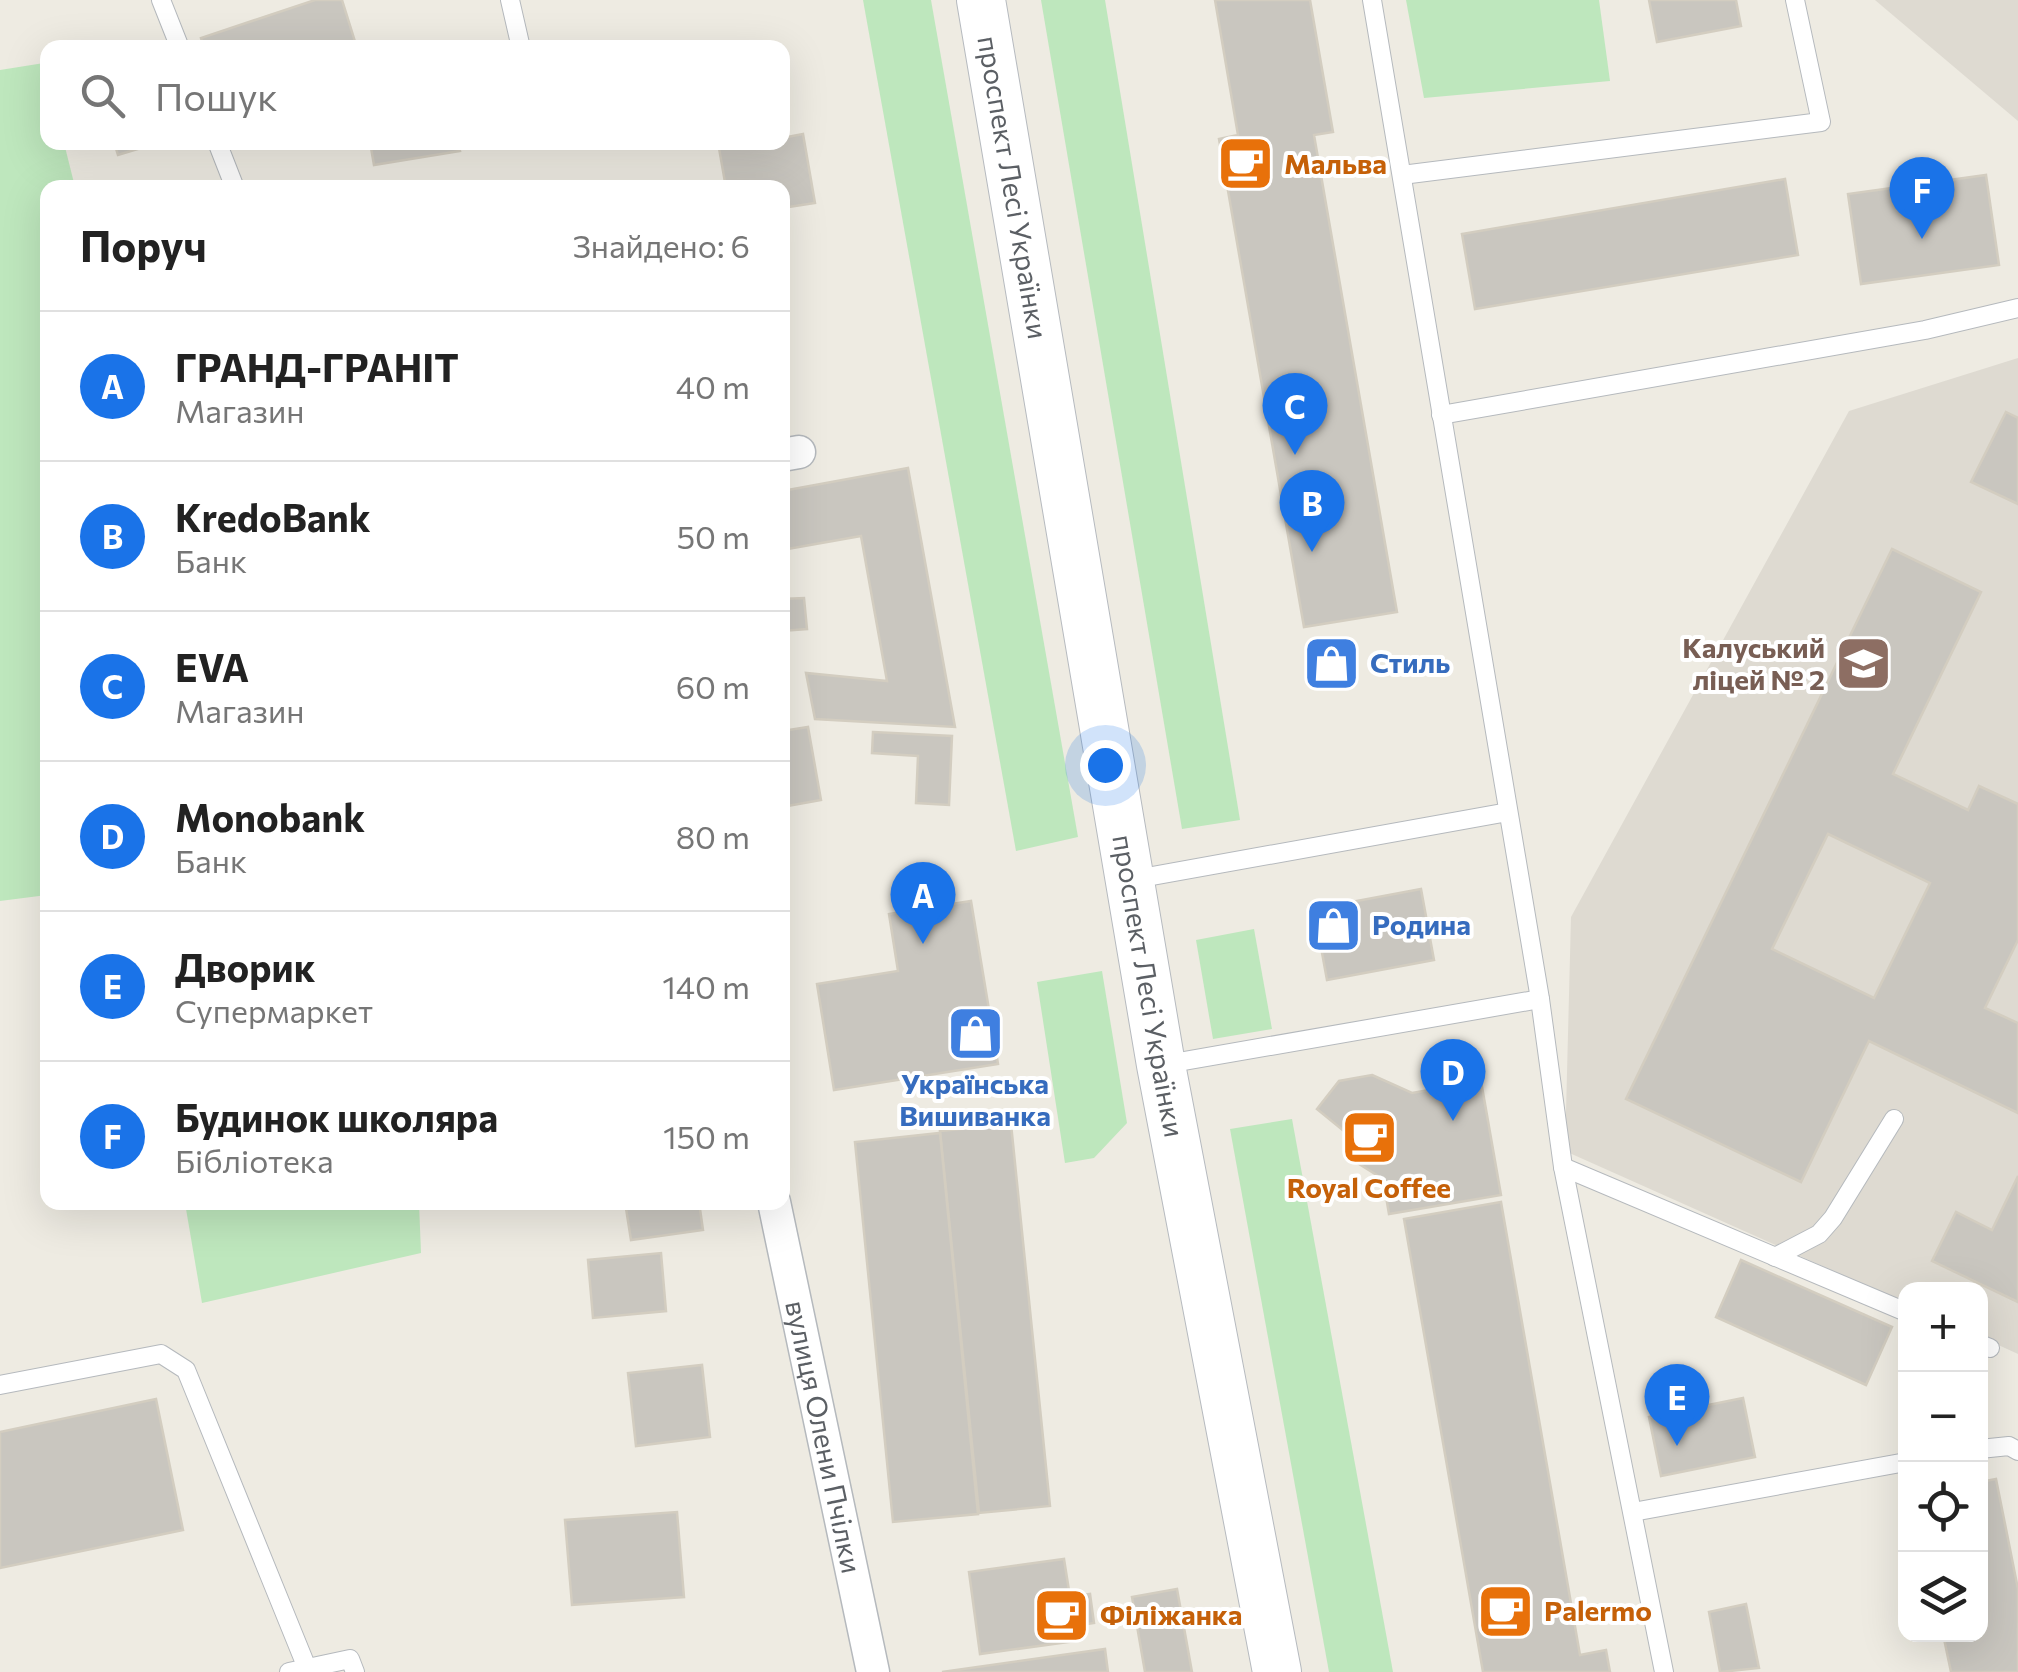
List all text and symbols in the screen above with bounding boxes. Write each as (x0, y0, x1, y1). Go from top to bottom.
street label: проспект Лесі Українки (971, 33, 1056, 341)
search box (40, 40, 790, 150)
icon: search (75, 68, 130, 123)
text: Пошук (155, 72, 278, 119)
cafe icon: Мальва (1215, 134, 1275, 194)
place label: Мальва (1284, 146, 1387, 180)
pin: F (1890, 156, 1954, 239)
text: Поруч (80, 219, 207, 271)
text: Знайдено: 6 (572, 225, 750, 265)
text: ГРАНД-ГРАНІТ (175, 343, 459, 390)
text: A (101, 366, 124, 406)
text: 40 m (676, 366, 750, 406)
pin: C (1262, 372, 1328, 455)
text: Магазин (175, 390, 305, 430)
pin: B (1280, 470, 1344, 552)
text: KredoBank (175, 493, 371, 540)
text: B (102, 516, 123, 556)
text: 50 m (677, 516, 750, 556)
text: Банк (175, 540, 247, 580)
place label: Калуський ліцей № 2 (1682, 630, 1825, 696)
shop icon: Стиль (1301, 633, 1361, 693)
school or university icon: Калуський ліцей № 2 (1834, 634, 1894, 694)
text: ЕVA (175, 643, 249, 690)
place label: Стиль (1370, 645, 1450, 679)
text: C (102, 666, 123, 706)
text: 60 m (676, 666, 750, 706)
text: Магазин (175, 690, 305, 730)
your location (1080, 740, 1131, 791)
text: Monobank (175, 793, 365, 840)
text: D (101, 816, 124, 856)
text: 80 m (676, 816, 750, 856)
street label: проспект Лесі Українки (1106, 832, 1192, 1140)
text: Банк (175, 840, 247, 880)
pin: A (890, 862, 956, 944)
shop icon: Родина (1303, 895, 1363, 955)
place label: Родина (1372, 907, 1471, 941)
text: Дворик (175, 943, 315, 990)
text: E (103, 966, 122, 1006)
text: 140 m (662, 966, 750, 1006)
text: Супермаркет (175, 990, 373, 1030)
shop icon: Українська Вишиванка (945, 1003, 1005, 1063)
pin: D (1420, 1038, 1486, 1121)
place label: Українська Вишиванка (899, 1066, 1051, 1132)
text: Будинок школяра (175, 1093, 498, 1140)
cafe icon: Royal Coffee (1339, 1107, 1399, 1167)
text: F (103, 1116, 122, 1156)
text: 150 m (663, 1116, 750, 1156)
text: Бібліотека (175, 1140, 333, 1180)
place label: Royal Coffee (1287, 1170, 1451, 1204)
map controls (1898, 1282, 1988, 1642)
button: + (1898, 1282, 1988, 1372)
street label: вулиця Олени Пчілки (779, 1297, 870, 1576)
pin: E (1644, 1364, 1710, 1446)
button: − (1898, 1372, 1988, 1462)
button: locate (1898, 1462, 1988, 1552)
button: layers (1898, 1552, 1988, 1642)
cafe icon: Palermo (1475, 1581, 1535, 1641)
cafe icon: Філіжанка (1031, 1585, 1091, 1645)
place label: Palermo (1544, 1593, 1652, 1627)
place label: Філіжанка (1100, 1597, 1242, 1631)

